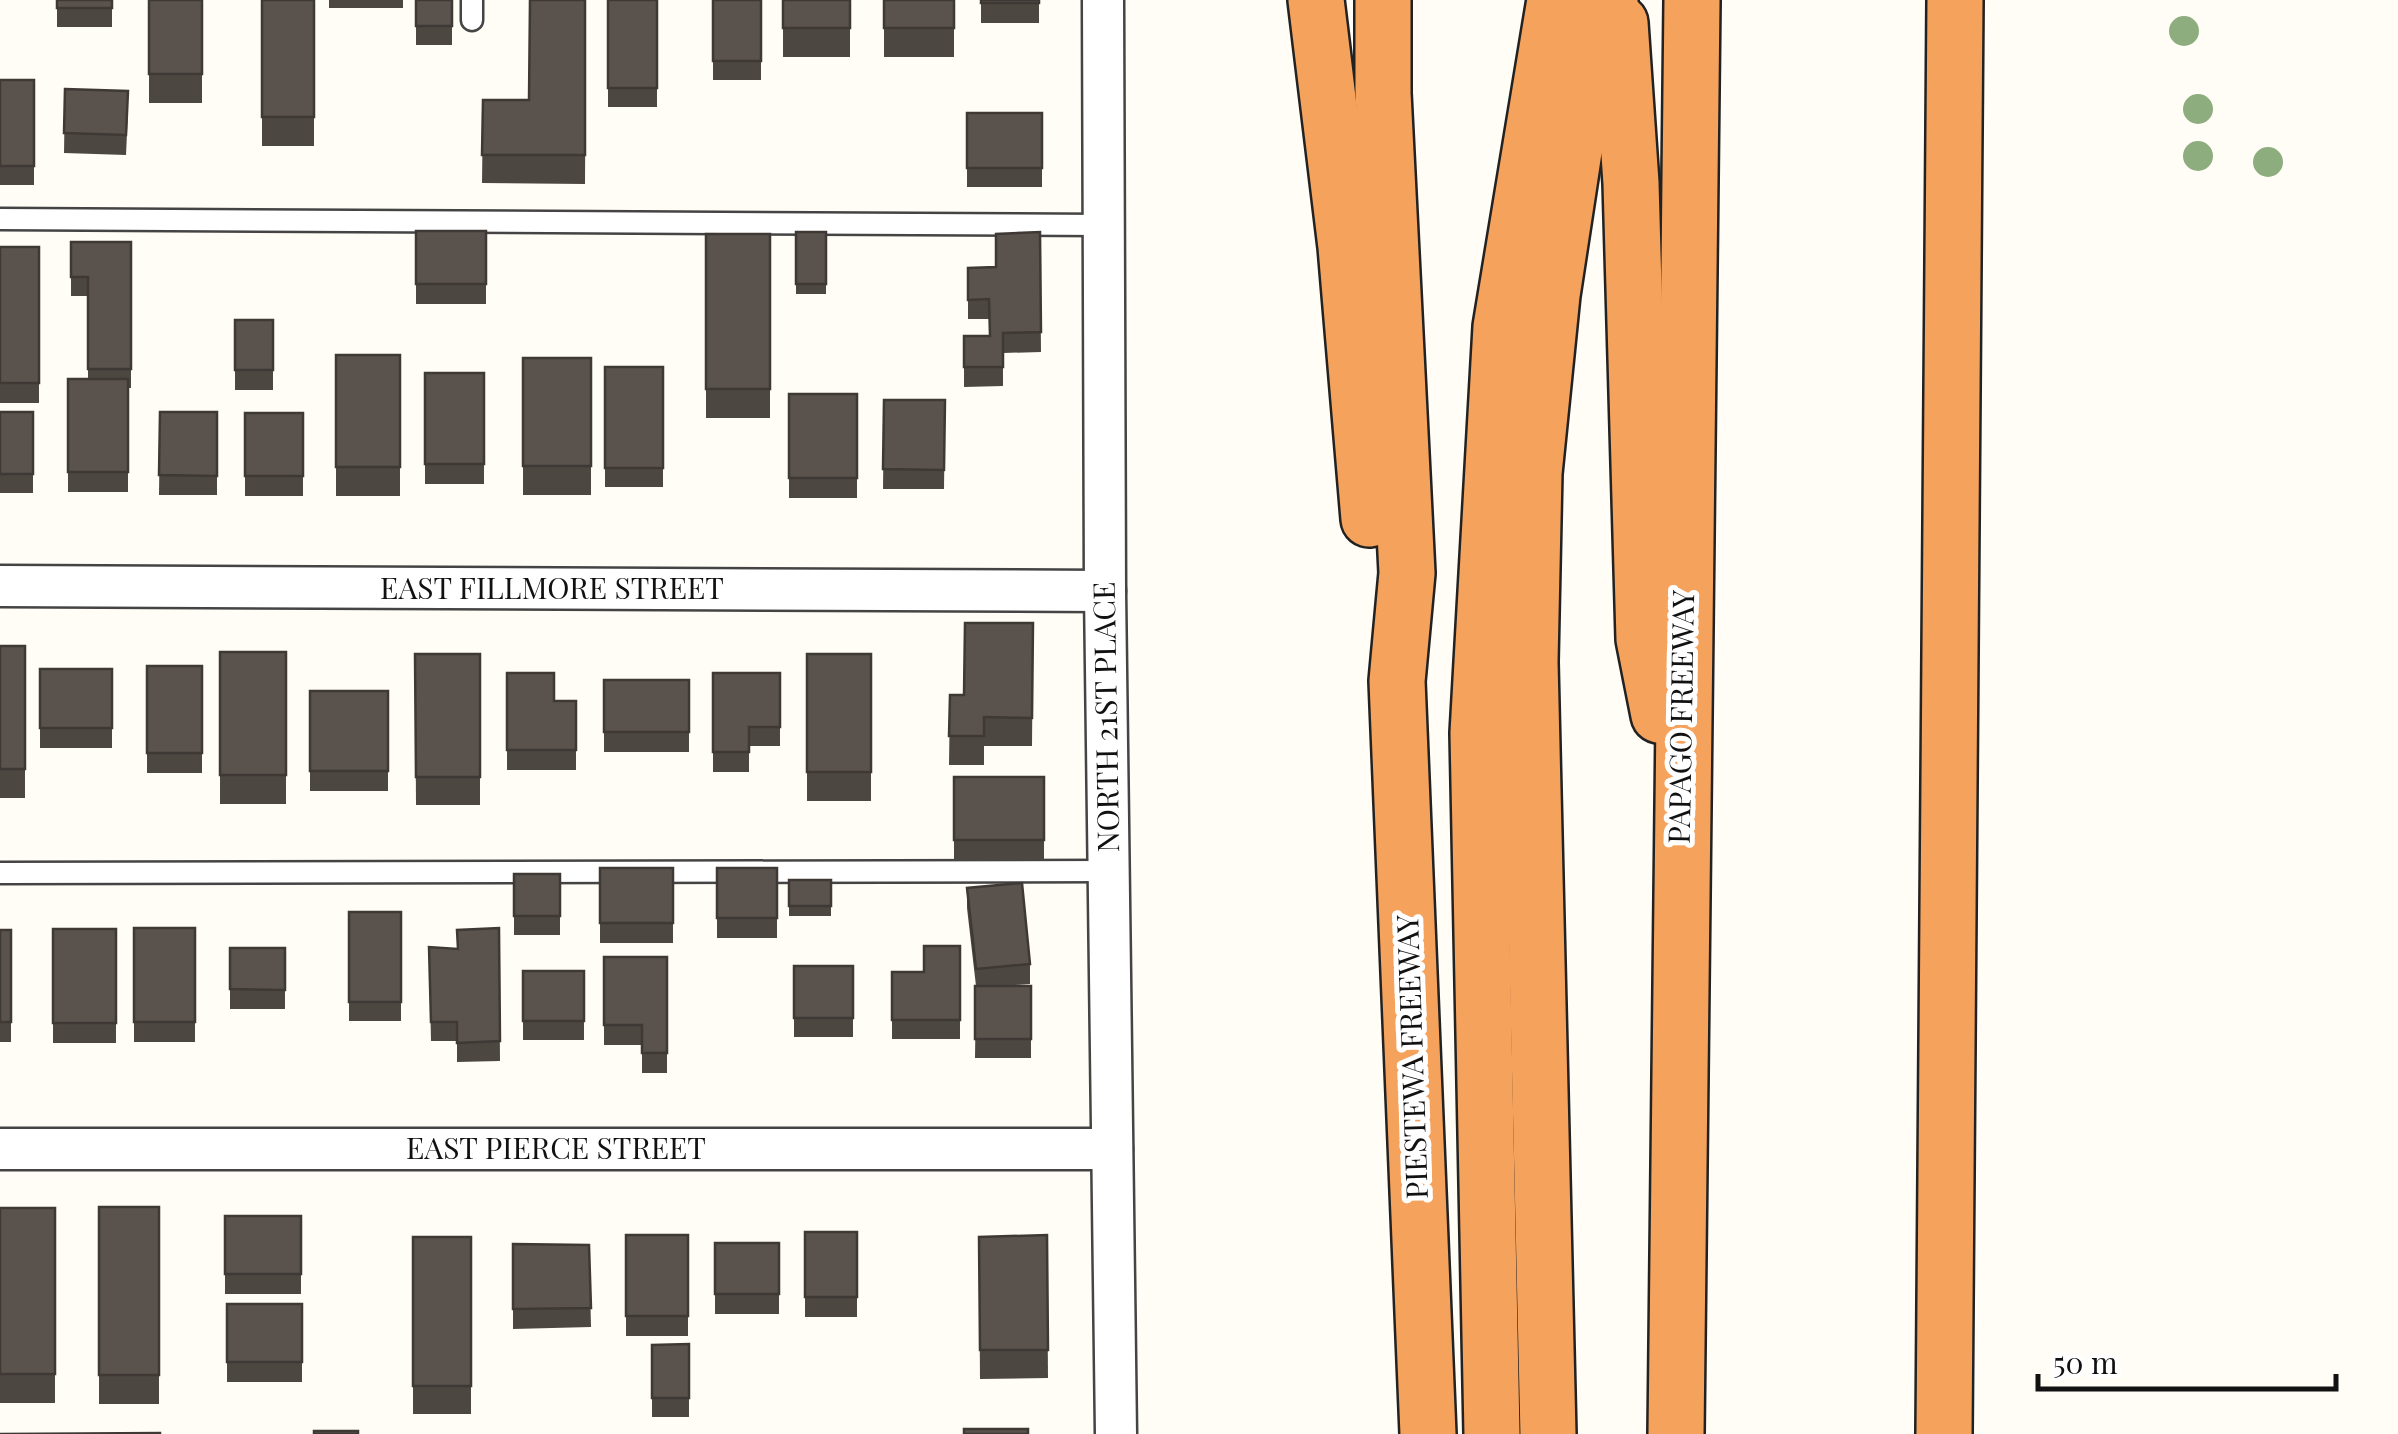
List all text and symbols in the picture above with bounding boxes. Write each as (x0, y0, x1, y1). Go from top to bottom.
street label: EAST FILLMORE STREET (380, 567, 724, 607)
street label: NORTH 21ST PLACE (1083, 581, 1127, 853)
street label: PAPAGO FREEWAY (1658, 589, 1702, 844)
street label: PIESTEWA FREEWAY (1386, 914, 1436, 1200)
street label: EAST PIERCE STREET (406, 1127, 706, 1167)
scale bar (2038, 1329, 2336, 1391)
text: 50 m (2053, 1342, 2118, 1382)

